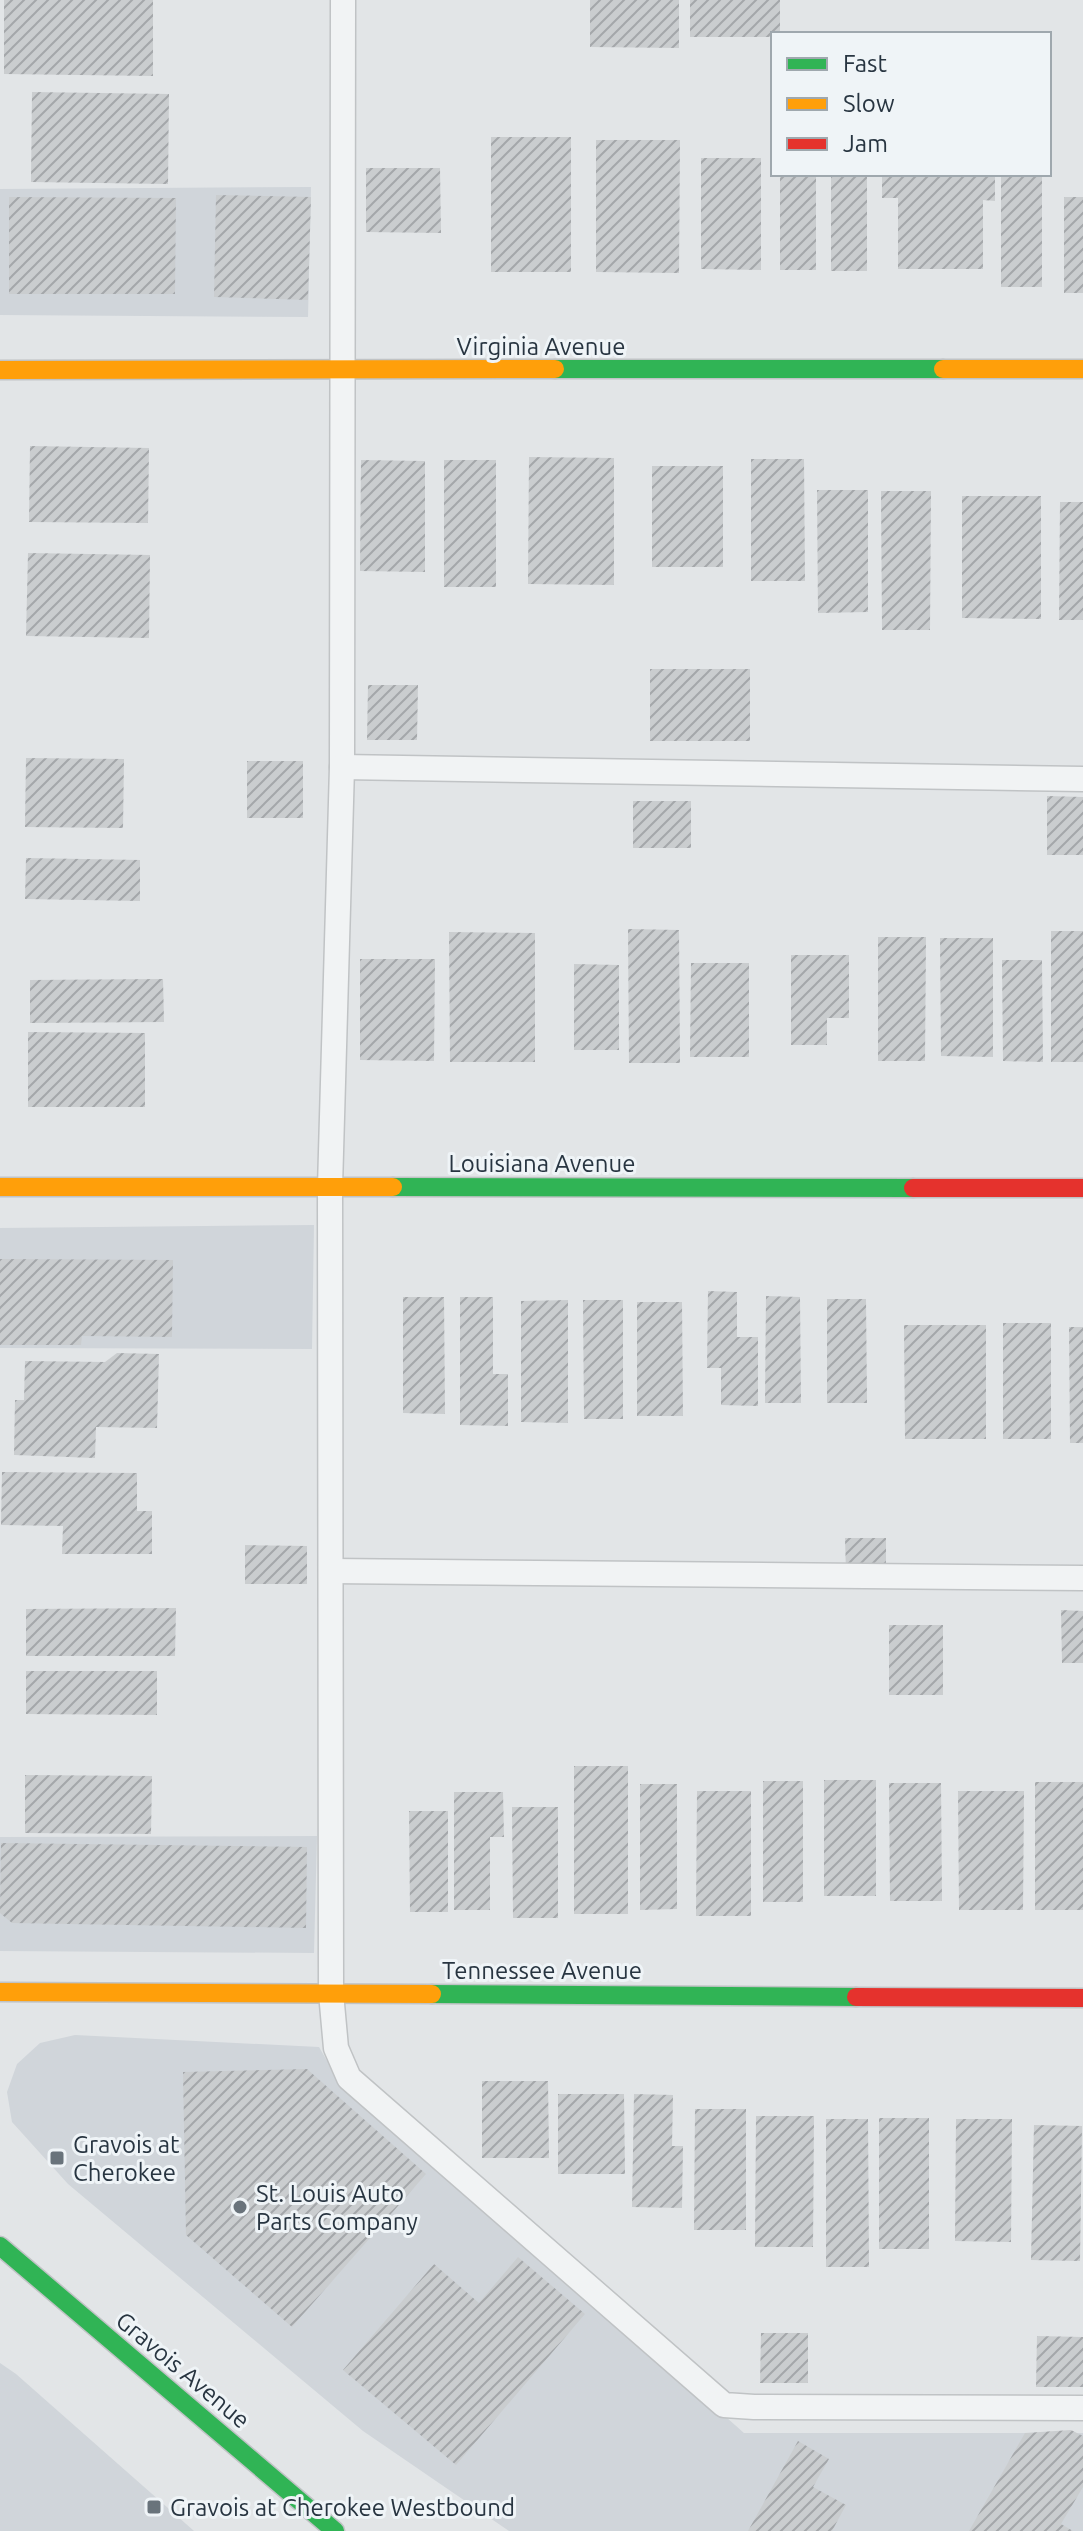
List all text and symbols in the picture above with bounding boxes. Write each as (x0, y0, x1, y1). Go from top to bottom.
legend (771, 32, 1051, 176)
text: Fast (843, 50, 887, 77)
text: Slow (843, 90, 895, 117)
text: Jam (843, 130, 888, 157)
street label: Virginia Avenue (457, 333, 625, 360)
street label: Louisiana Avenue (449, 1150, 635, 1177)
street label: Tennessee Avenue (442, 1957, 642, 1984)
place label: Gravois at Cherokee (73, 2131, 180, 2186)
marker: Gravois at Cherokee (48, 2149, 66, 2167)
place label: St. Louis Auto Parts Company (256, 2180, 418, 2235)
marker: St. Louis Auto Parts Company (231, 2198, 249, 2216)
street label: Gravois Avenue (111, 2306, 255, 2434)
place label: Gravois at Cherokee Westbound (170, 2494, 515, 2521)
marker: Gravois at Cherokee Westbound (145, 2498, 163, 2516)

